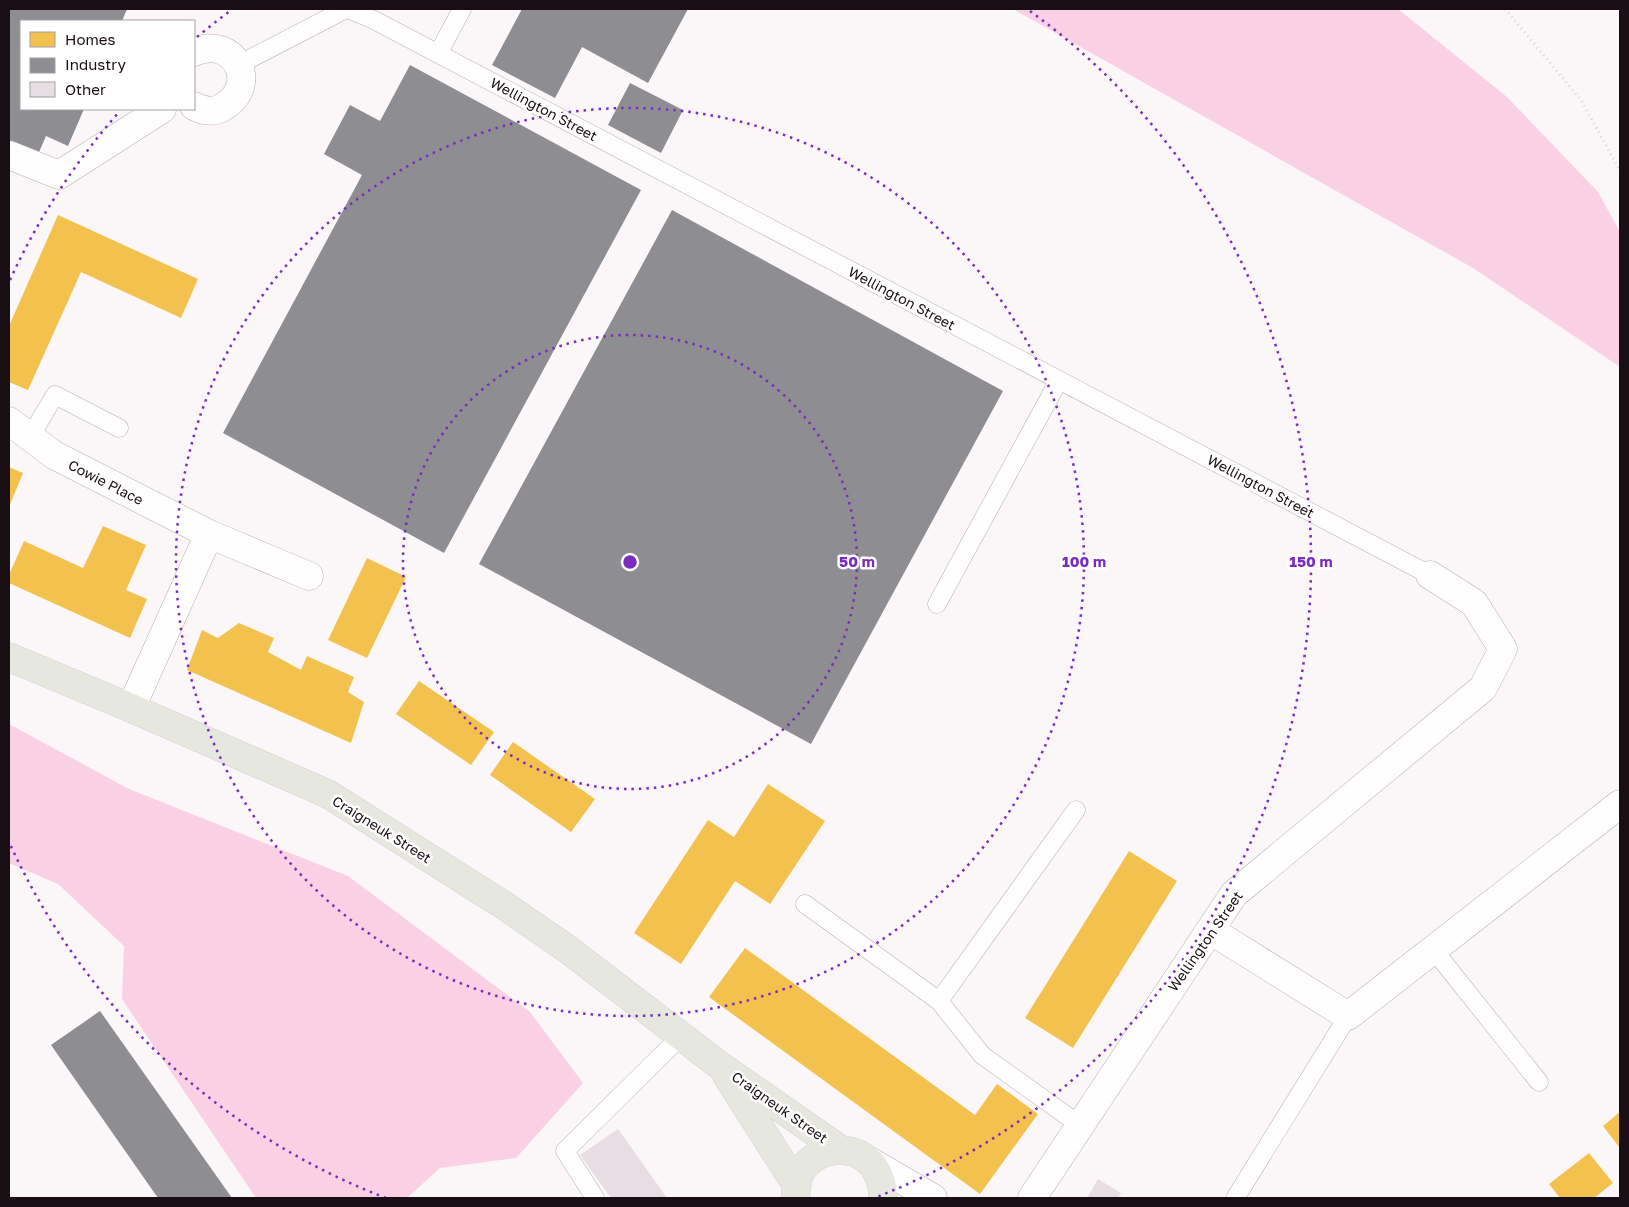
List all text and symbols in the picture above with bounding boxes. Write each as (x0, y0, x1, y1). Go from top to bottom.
legend (20, 20, 195, 110)
text: Homes (65, 30, 115, 48)
text: Industry (65, 55, 126, 73)
street label: Wellington Street (488, 74, 600, 144)
text: Other (65, 80, 106, 98)
street label: Wellington Street (846, 263, 958, 333)
street label: Wellington Street (1205, 451, 1317, 521)
street label: Cowie Place (66, 456, 146, 508)
text: 50 m (839, 552, 875, 570)
text: 100 m (1062, 552, 1106, 570)
text: 150 m (1289, 552, 1333, 570)
centre of rings (621, 553, 639, 571)
street label: Craigneuk Street (330, 792, 434, 866)
street label: Wellington Street (1164, 888, 1246, 994)
street label: Craigneuk Street (729, 1068, 831, 1146)

